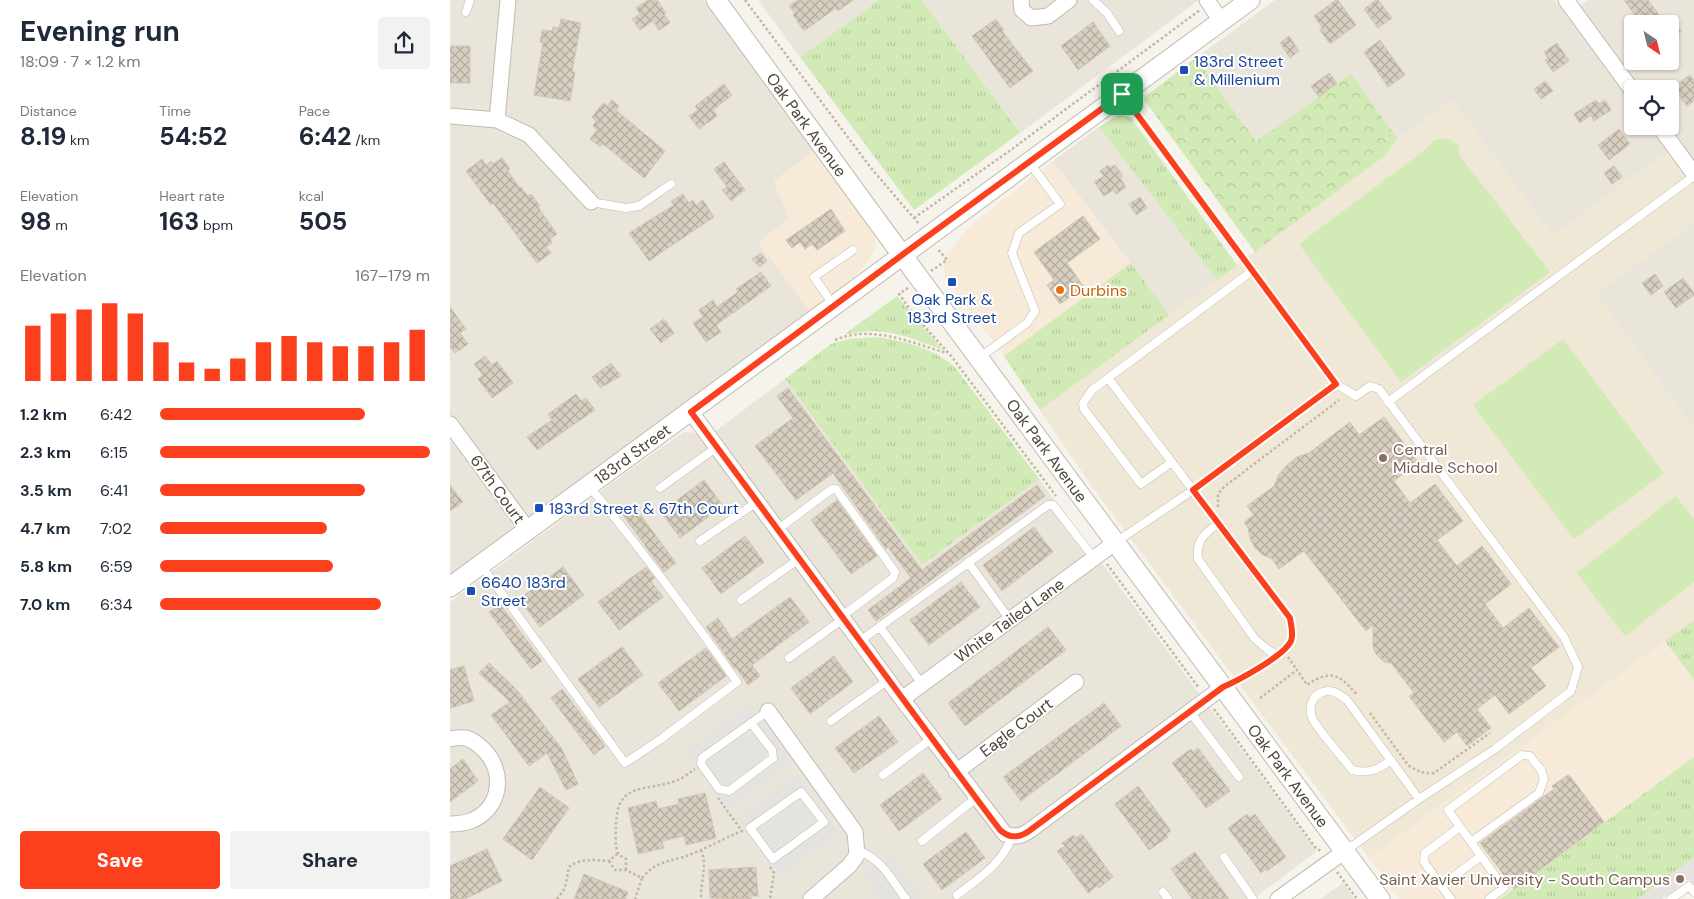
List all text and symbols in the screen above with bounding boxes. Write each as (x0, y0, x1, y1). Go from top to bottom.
text: Evening run (20, 13, 180, 50)
north arrow (1624, 15, 1679, 70)
map controls (1624, 15, 1679, 135)
button: share (378, 17, 430, 69)
text: 18:09 · 7 × 1.2 km (20, 51, 140, 72)
place label: 183rd Street & Millenium (1194, 51, 1283, 90)
marker: 183rd Street & Millenium (1178, 64, 1190, 76)
street label: Oak Park Avenue (761, 69, 851, 181)
pin (1101, 73, 1143, 115)
icon: arrive (1108, 80, 1136, 108)
button: locate (1624, 80, 1679, 135)
text: Distance (20, 102, 77, 120)
text: Time (159, 102, 191, 120)
text: Pace (299, 102, 330, 120)
text: 8.19 (20, 120, 66, 153)
text: 54:52 (159, 120, 227, 153)
text: 6:42 (299, 120, 352, 153)
text: km (66, 131, 90, 149)
text: /km (352, 131, 380, 149)
text: Elevation (20, 187, 78, 205)
text: Heart rate (159, 187, 225, 205)
text: kcal (299, 187, 324, 205)
text: 98 (20, 205, 52, 238)
text: 163 (159, 205, 199, 238)
text: 505 (299, 205, 347, 238)
text: m (52, 216, 68, 234)
text: bpm (199, 216, 233, 234)
text: Elevation (20, 265, 87, 286)
text: 167–179 m (355, 265, 430, 286)
marker: Oak Park & 183rd Street (946, 276, 958, 288)
place label: Durbins (1070, 280, 1127, 301)
marker: Durbins (1054, 284, 1066, 296)
place label: Oak Park & 183rd Street (907, 289, 997, 328)
street label: Oak Park Avenue (1001, 395, 1092, 507)
text: 1.2 km (20, 404, 67, 425)
text: 6:42 (100, 404, 132, 425)
street label: 183rd Street (590, 419, 675, 489)
place label: Central Middle School (1393, 439, 1497, 478)
text: 2.3 km (20, 442, 71, 463)
text: 6:15 (100, 442, 128, 463)
street label: 67th Court (466, 451, 530, 528)
marker: Central Middle School (1377, 452, 1389, 464)
text: 3.5 km (20, 480, 72, 501)
text: 6:41 (100, 480, 128, 501)
place label: 183rd Street & 67th Court (549, 498, 739, 519)
marker: 183rd Street & 67th Court (533, 502, 545, 514)
text: 4.7 km (20, 518, 71, 539)
text: 7:02 (100, 518, 132, 539)
text: 5.8 km (20, 556, 72, 577)
text: 6:59 (100, 556, 133, 577)
place label: 6640 183rd Street (481, 572, 566, 611)
street label: White Tailed Lane (950, 574, 1068, 667)
marker: 6640 183rd Street (465, 585, 477, 597)
text: 7.0 km (20, 594, 70, 615)
text: 6:34 (100, 594, 132, 615)
street label: Eagle Court (976, 693, 1057, 762)
street label: Oak Park Avenue (1243, 720, 1333, 832)
button: Save (20, 831, 220, 889)
button: Share (230, 831, 430, 889)
place label: Saint Xavier University - South Campus (1379, 869, 1670, 890)
marker: Saint Xavier University - South Campus (1674, 873, 1686, 885)

